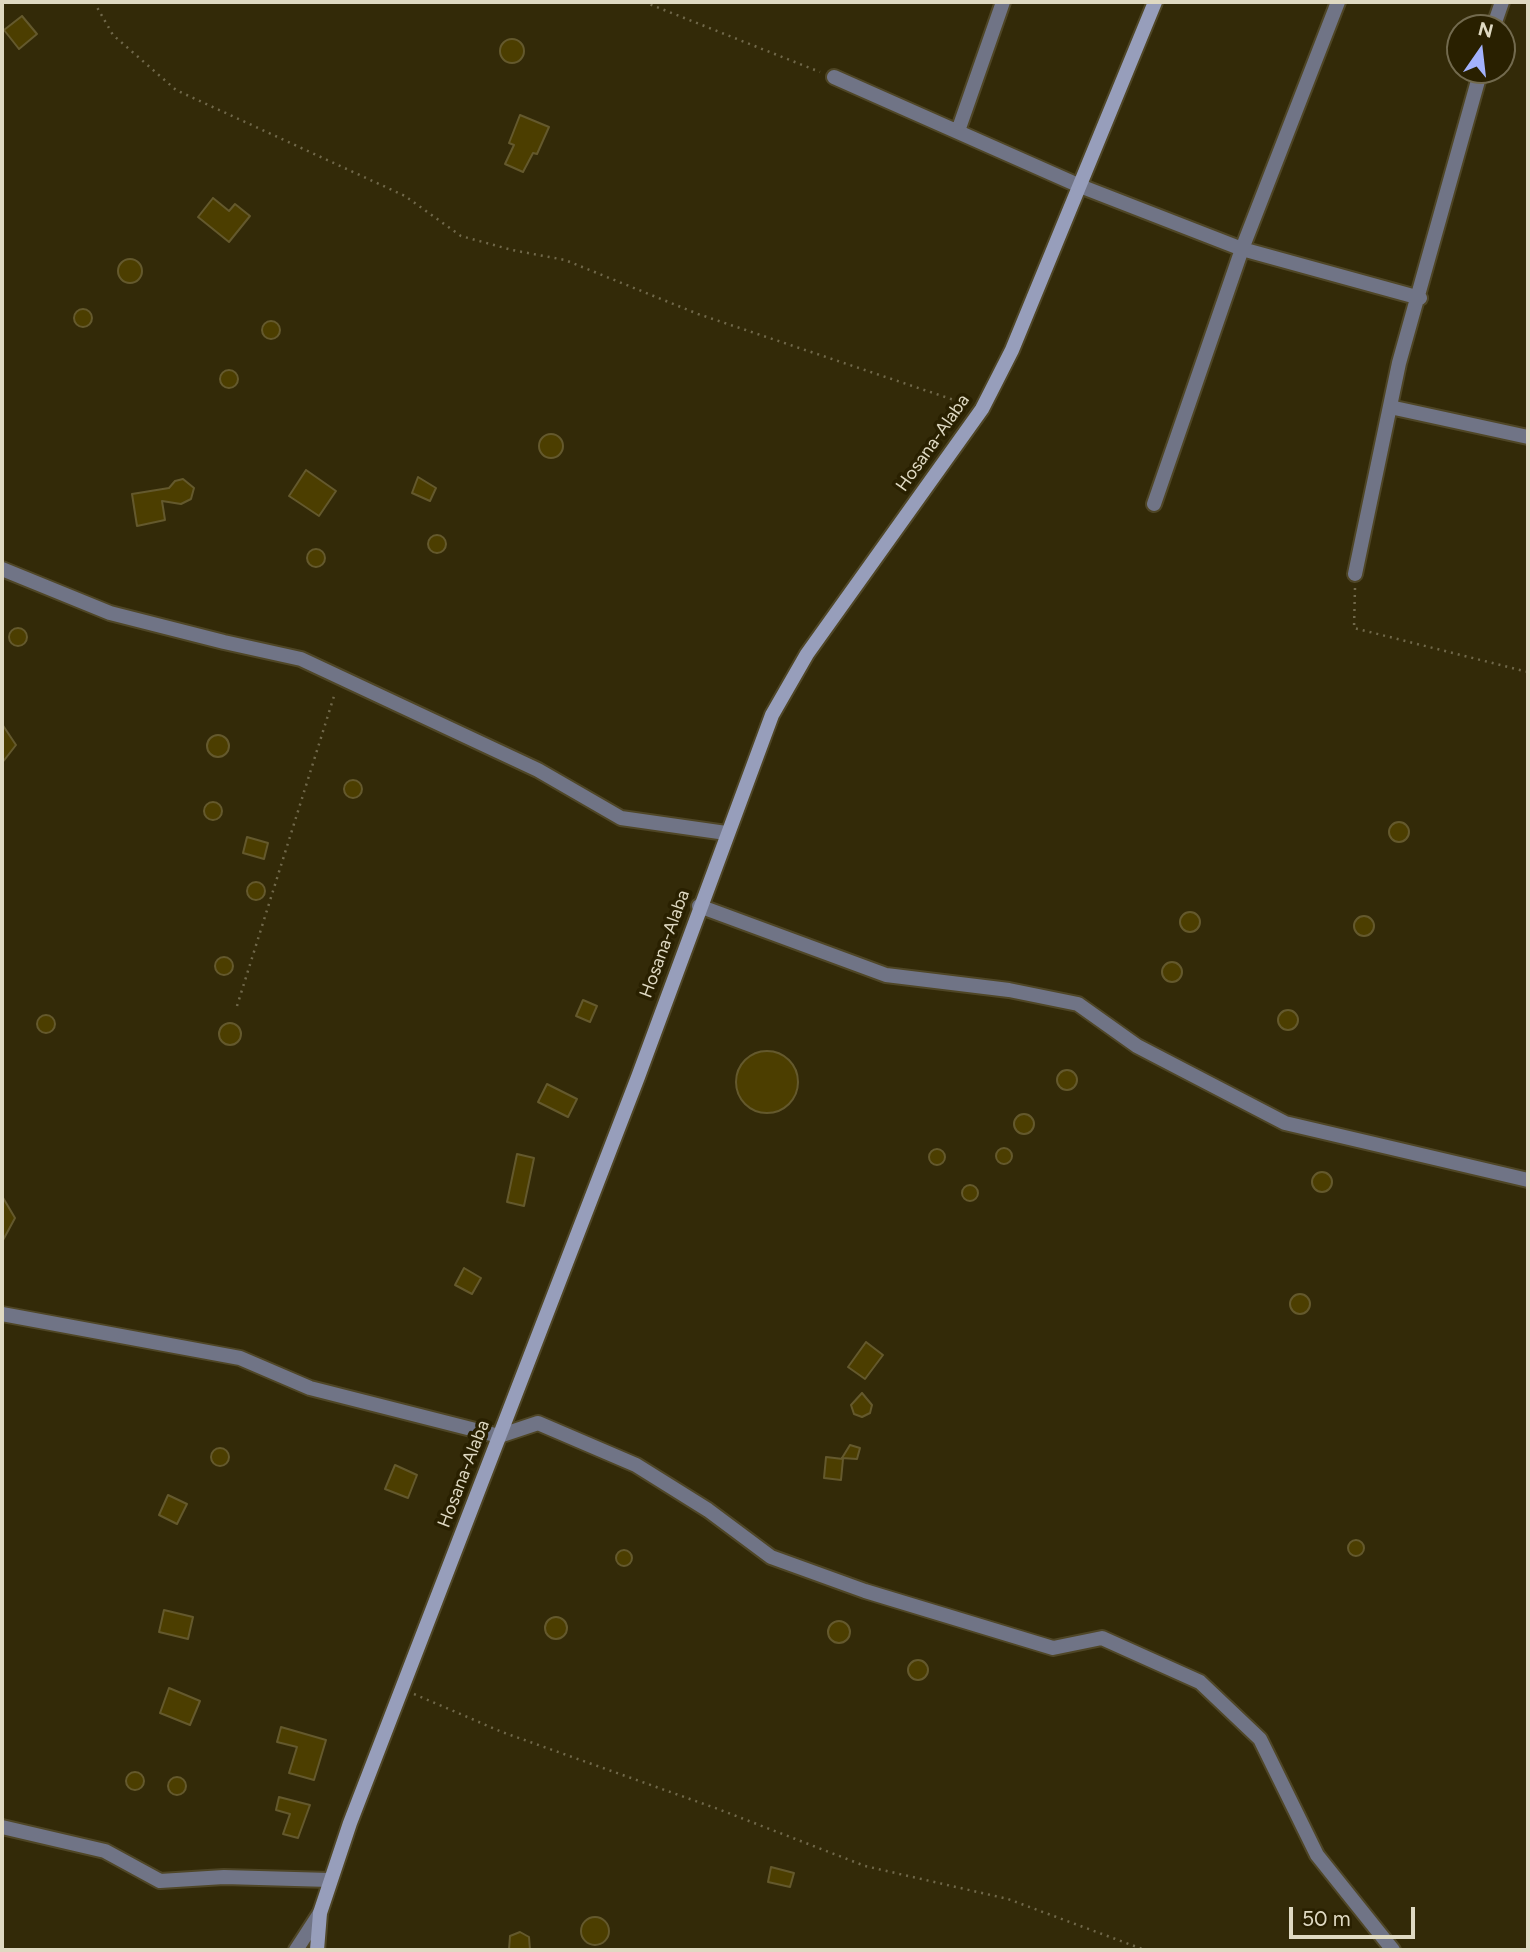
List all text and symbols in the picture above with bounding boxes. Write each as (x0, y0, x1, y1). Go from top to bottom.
north arrow (1446, 14, 1516, 84)
text: N (1476, 17, 1496, 43)
street label: Hosana-Alaba (892, 390, 974, 496)
street label: Hosana-Alaba (635, 887, 695, 1001)
street label: Hosana-Alaba (434, 1417, 494, 1531)
scale bar (1292, 1892, 1418, 1936)
text: 50 m (1302, 1906, 1351, 1931)

